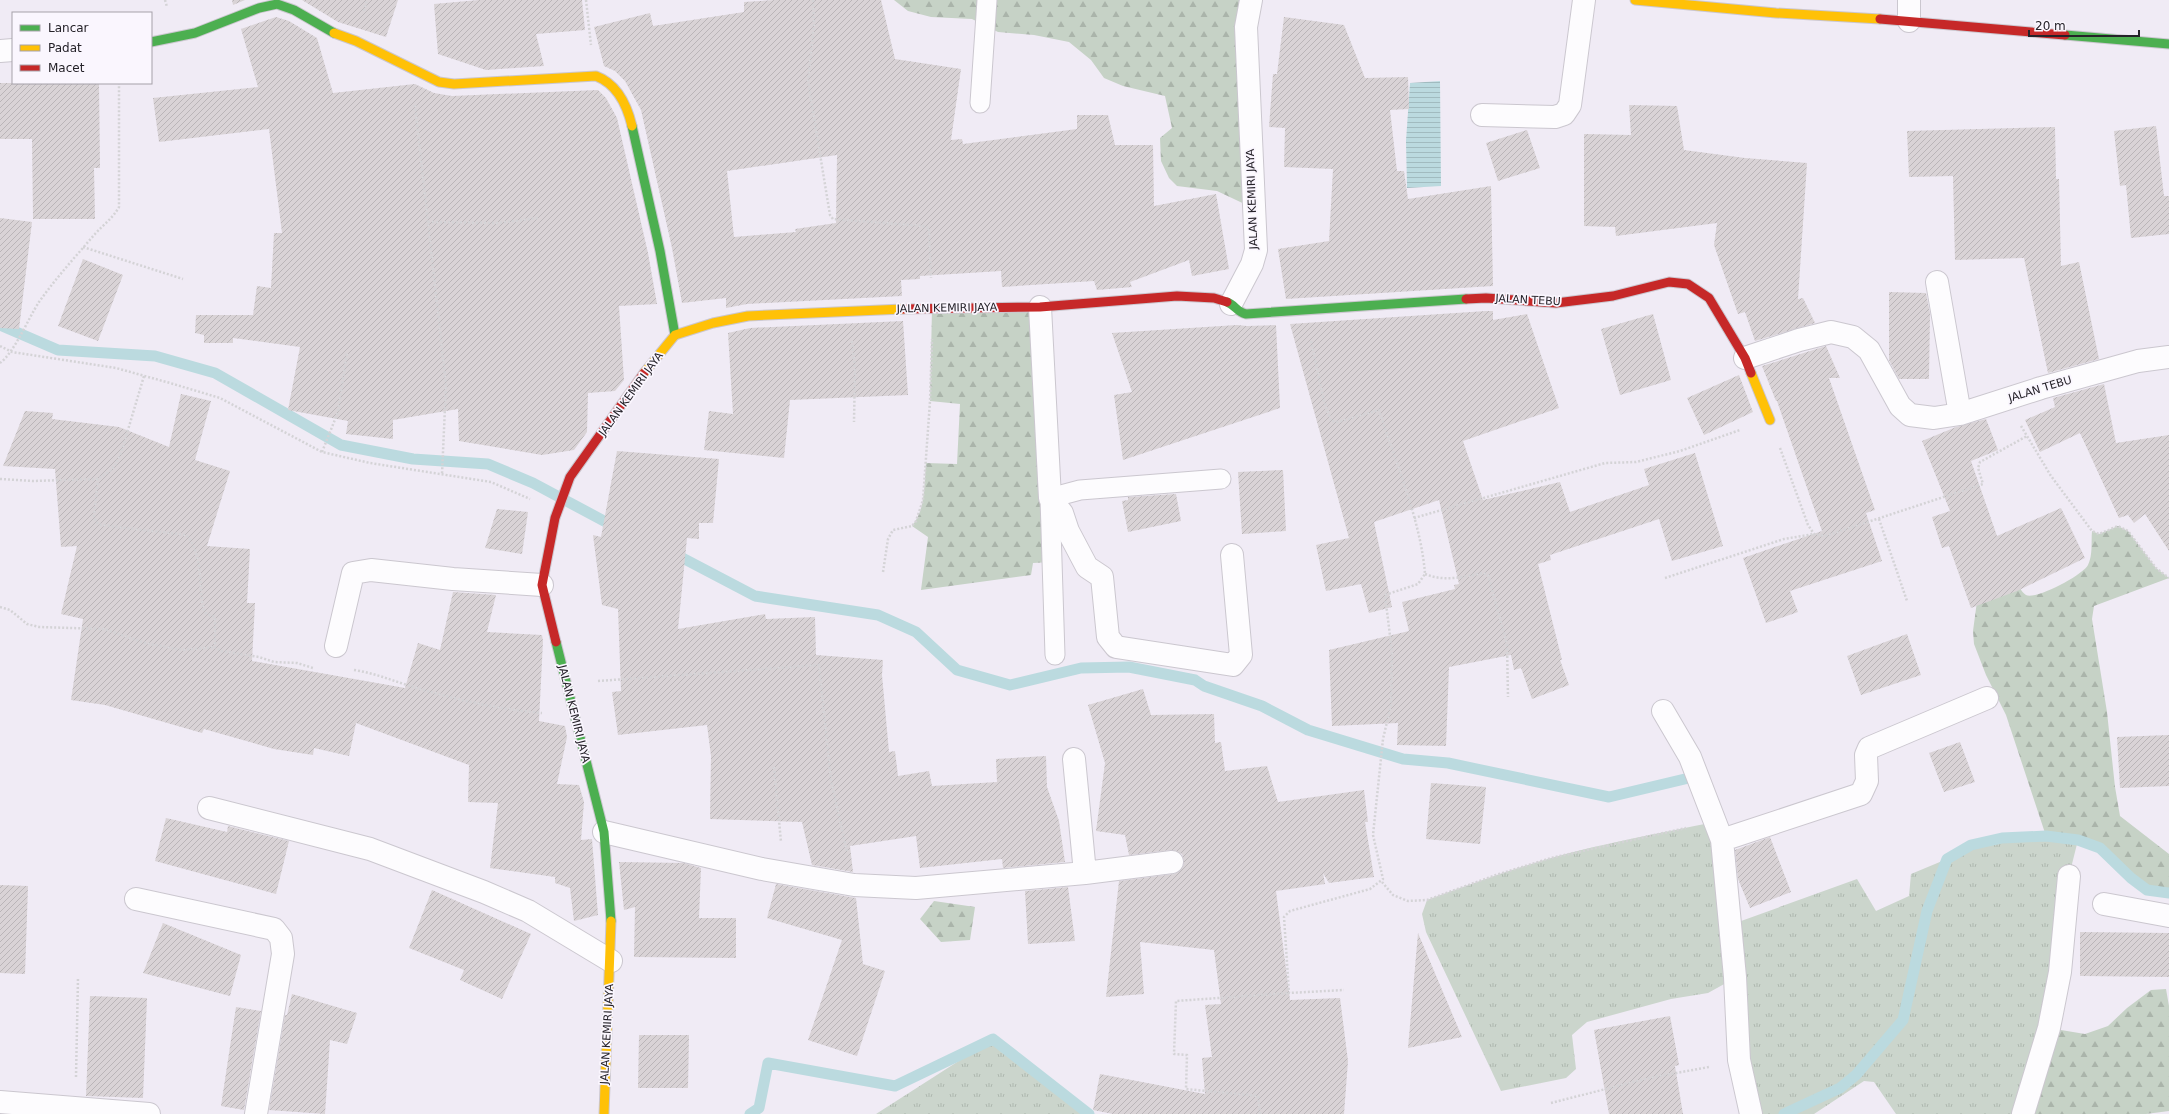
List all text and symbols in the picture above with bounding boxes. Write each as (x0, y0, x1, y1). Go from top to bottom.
legend (12, 12, 152, 84)
scale bar (2029, 12, 2139, 38)
text: 20 m (2035, 19, 2066, 33)
text: Lancar (48, 21, 89, 35)
text: Padat (48, 41, 82, 55)
text: Macet (48, 61, 85, 75)
street label: JALAN KEMIRI JAYA (1244, 148, 1260, 251)
street label: JALAN TEBU (1494, 292, 1561, 308)
street label: JALAN KEMIRI JAYA (896, 301, 998, 315)
street label: JALAN KEMIRI JAYA (596, 349, 666, 439)
street label: JALAN TEBU (2006, 373, 2073, 405)
street label: JALAN KEMIRI JAYA (555, 663, 593, 765)
street label: JALAN KEMIRI JAYA (598, 983, 616, 1086)

